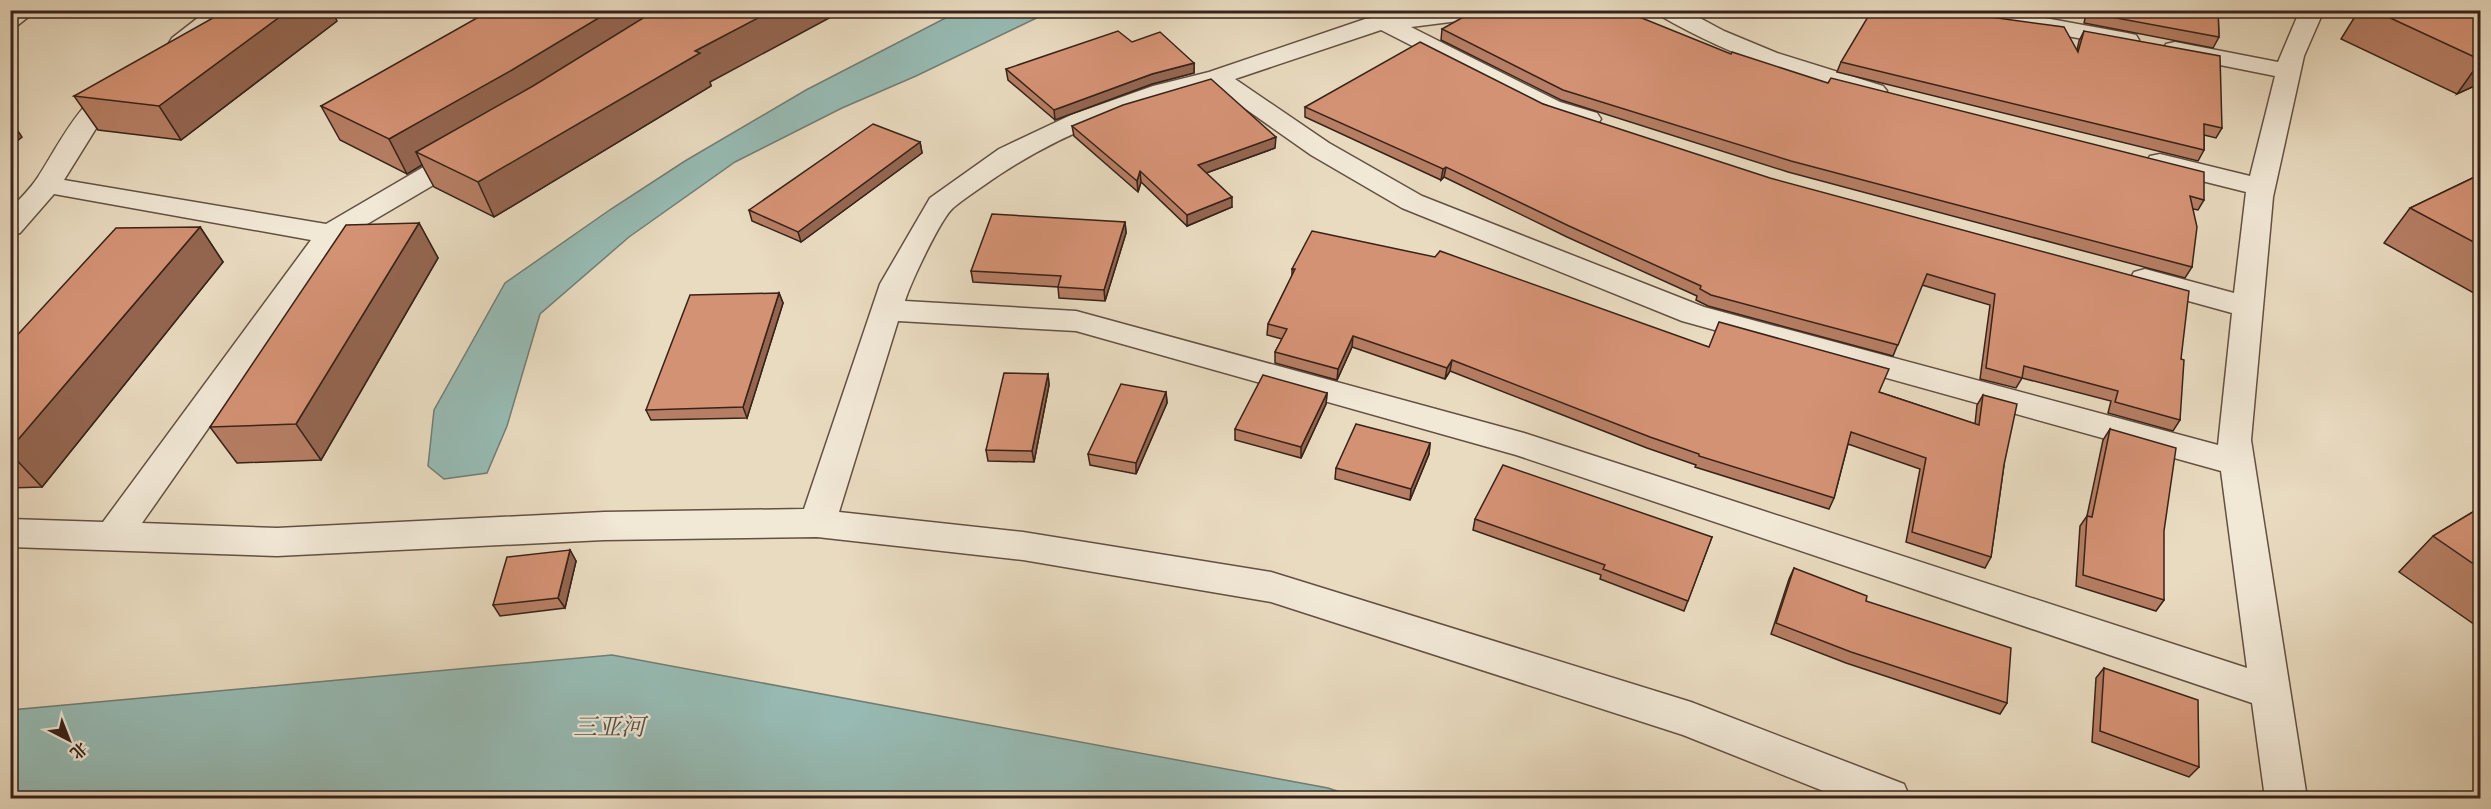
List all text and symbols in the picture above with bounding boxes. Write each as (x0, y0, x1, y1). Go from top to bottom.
north arrow (39, 710, 99, 770)
water label: 三亚河 (573, 715, 649, 741)
text: 北 (66, 738, 90, 762)

